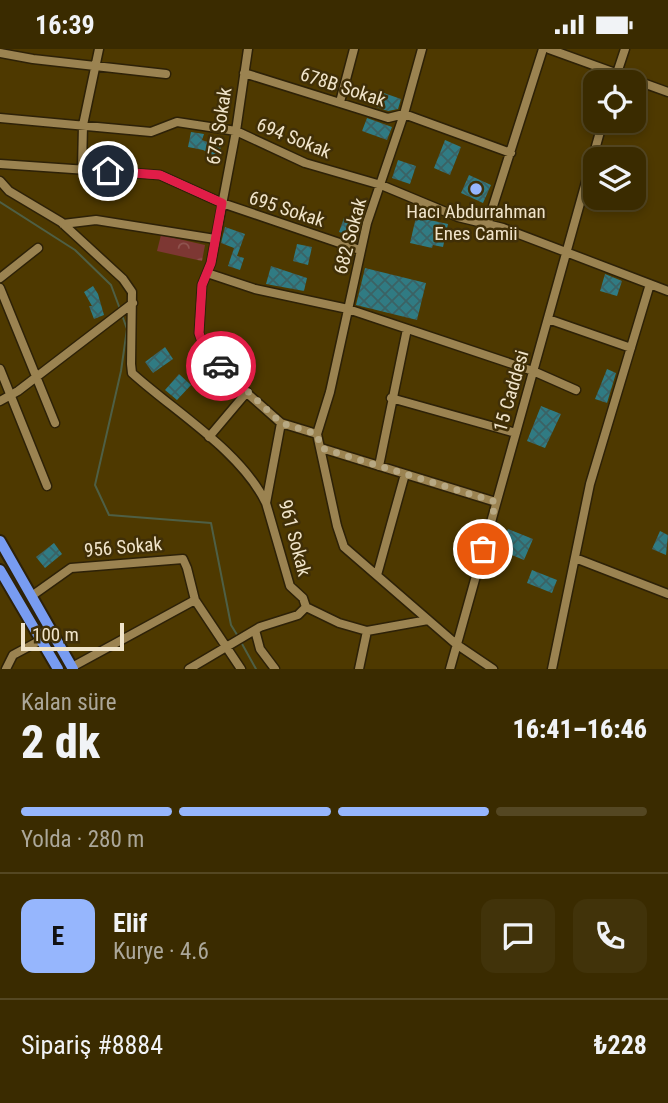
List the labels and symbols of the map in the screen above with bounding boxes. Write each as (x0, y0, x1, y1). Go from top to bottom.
street label: 678B Sokak (297, 62, 389, 112)
street label: 675 Sokak (202, 85, 237, 166)
street label: 694 Sokak (253, 113, 335, 163)
pin (78, 141, 138, 201)
marker: Hacı Abdurrahman Enes Camii (468, 181, 484, 197)
street label: 695 Sokak (246, 186, 328, 232)
street label: 682 Sokak (329, 195, 371, 277)
place label: Hacı Abdurrahman Enes Camii (406, 200, 546, 245)
courier (186, 331, 256, 401)
street label: 15 Caddesi (488, 348, 534, 434)
street label: 961 Sokak (274, 497, 316, 579)
pin (453, 519, 513, 579)
street label: 956 Sokak (83, 532, 163, 562)
scale bar (21, 620, 124, 652)

